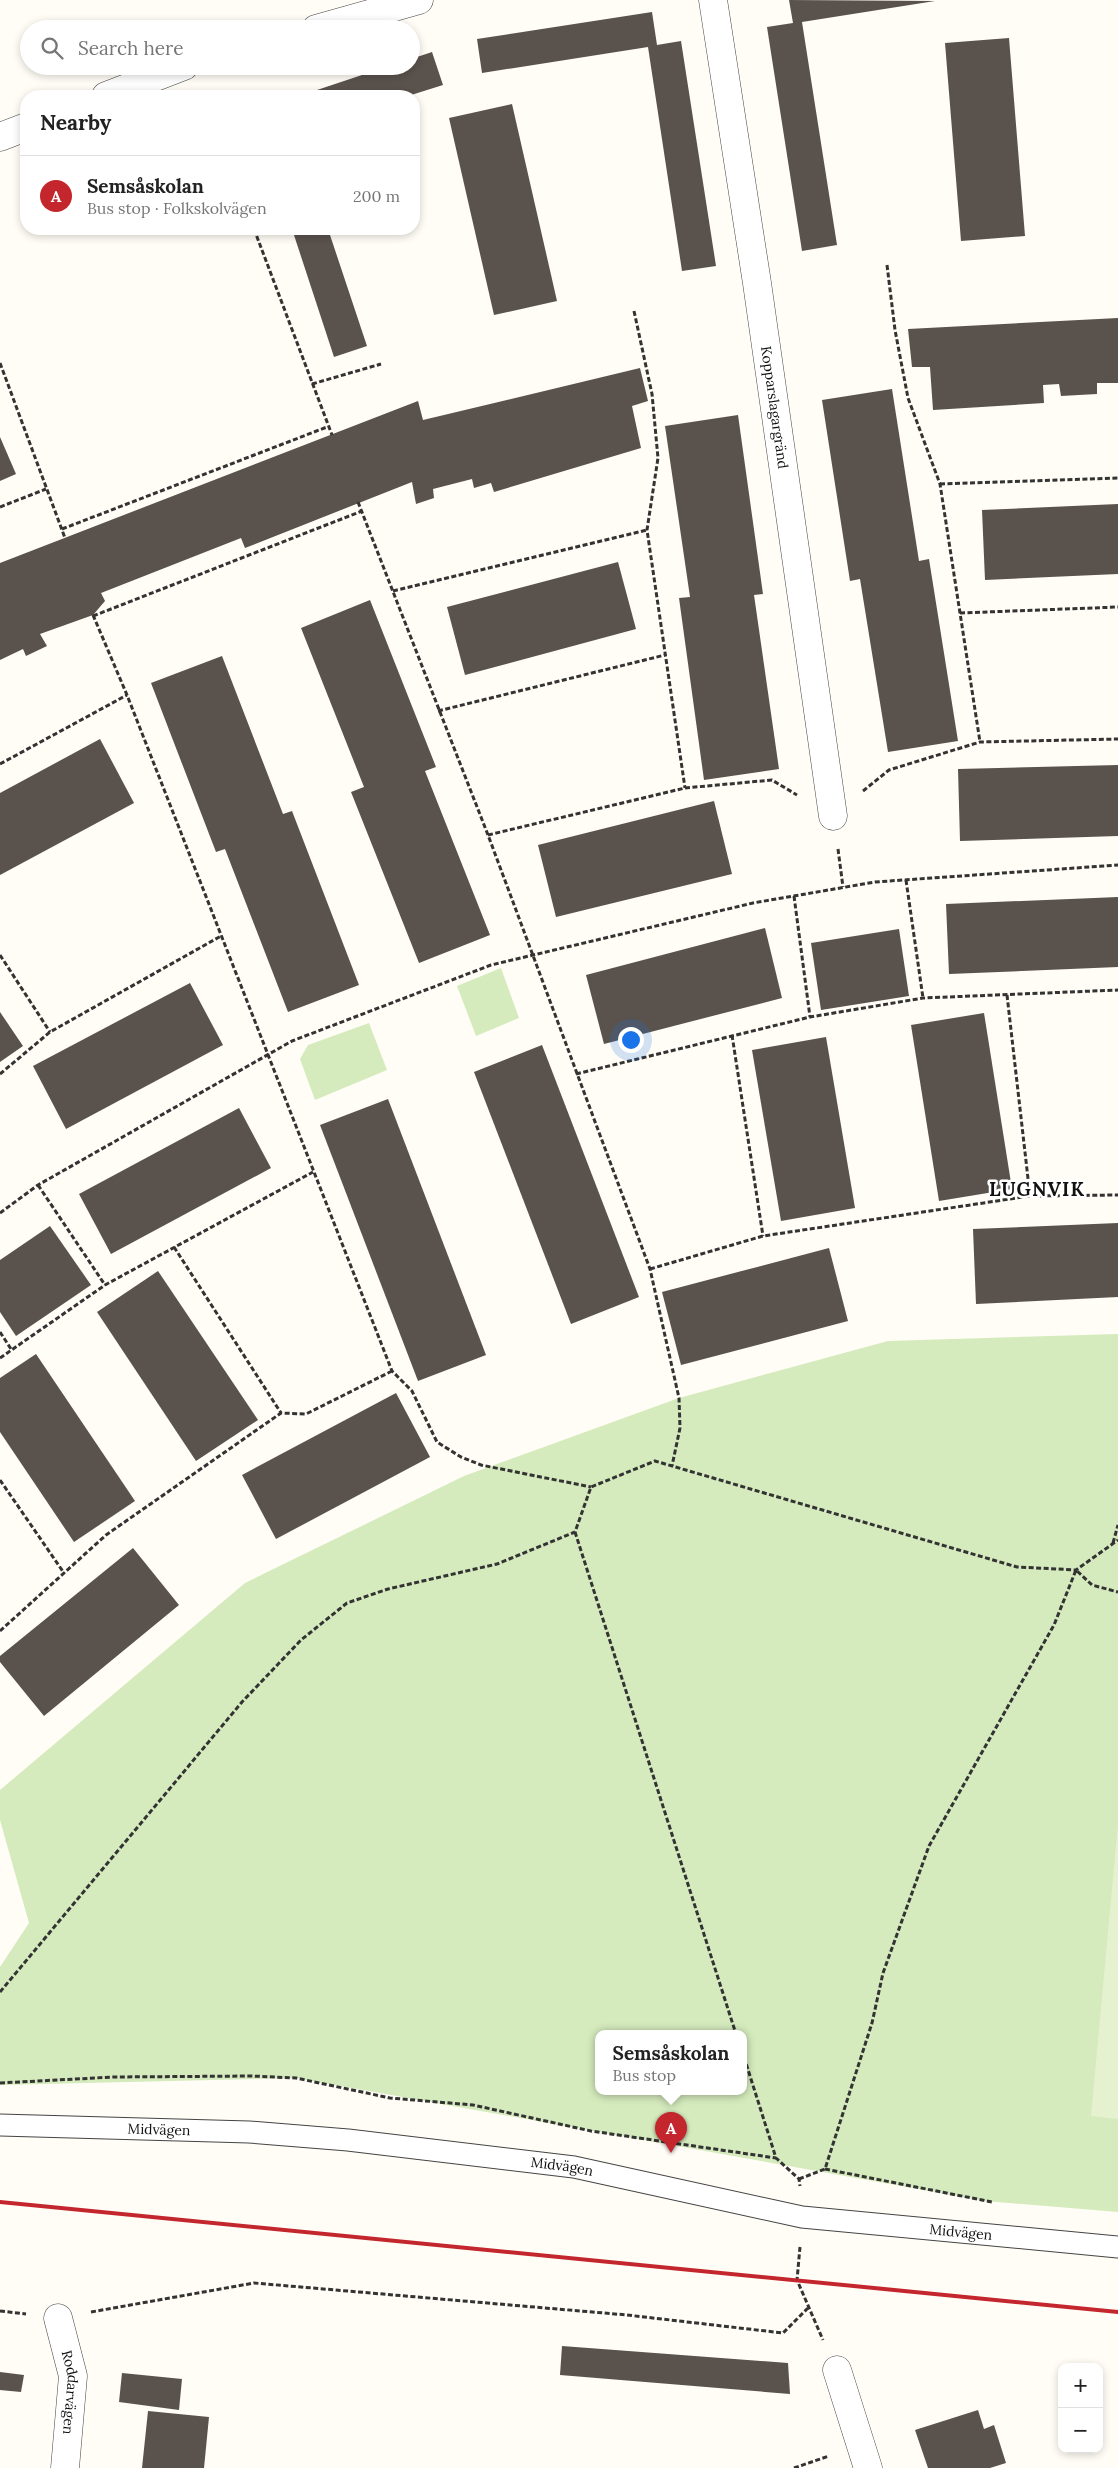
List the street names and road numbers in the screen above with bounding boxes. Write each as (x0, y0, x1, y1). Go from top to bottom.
street label: Kopparslagargränd (757, 345, 792, 470)
street label: Midvägen (127, 2120, 191, 2139)
street label: Midvägen (530, 2153, 595, 2180)
street label: Midvägen (929, 2220, 994, 2244)
street label: Roddarvägen (58, 2348, 82, 2436)

